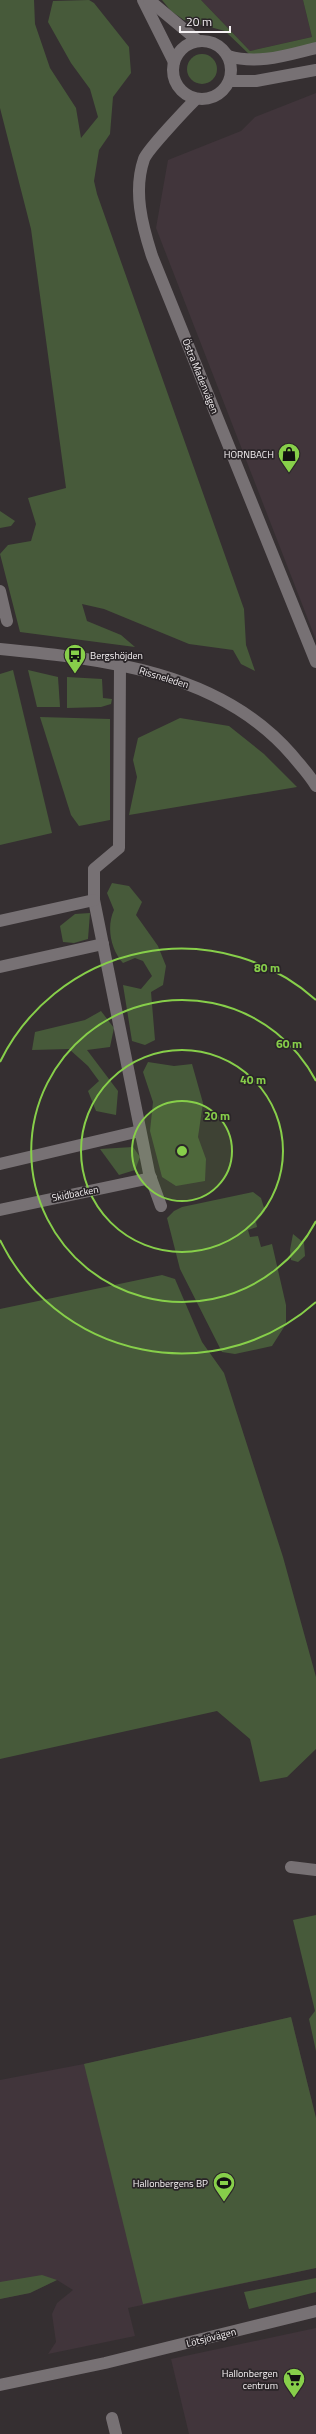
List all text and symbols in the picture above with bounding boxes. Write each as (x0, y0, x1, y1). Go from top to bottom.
scale bar (180, 8, 230, 34)
text: 20 m (186, 12, 212, 31)
street label: Östra Madenvägen (179, 336, 222, 416)
shop icon: HORNBACH (276, 441, 302, 474)
place label: HORNBACH (224, 447, 274, 462)
bus stop icon: Bergshöjden (62, 642, 88, 675)
place label: Bergshöjden (90, 648, 143, 663)
street label: Rissneleden (137, 663, 190, 692)
text: 80 m (254, 958, 280, 977)
text: 60 m (276, 1034, 302, 1053)
text: 40 m (240, 1070, 266, 1089)
text: 20 m (204, 1106, 230, 1125)
centre of rings (175, 1144, 189, 1158)
street label: Skidbacken (50, 1182, 100, 1205)
sports icon: Hallonbergens BP (211, 2170, 237, 2203)
place label: Hallonbergens BP (133, 2176, 208, 2191)
street label: Lötsjövägen (185, 2324, 238, 2351)
place label: Hallonbergen centrum (222, 2366, 278, 2393)
supermarket icon: Hallonbergen centrum (281, 2366, 307, 2399)

